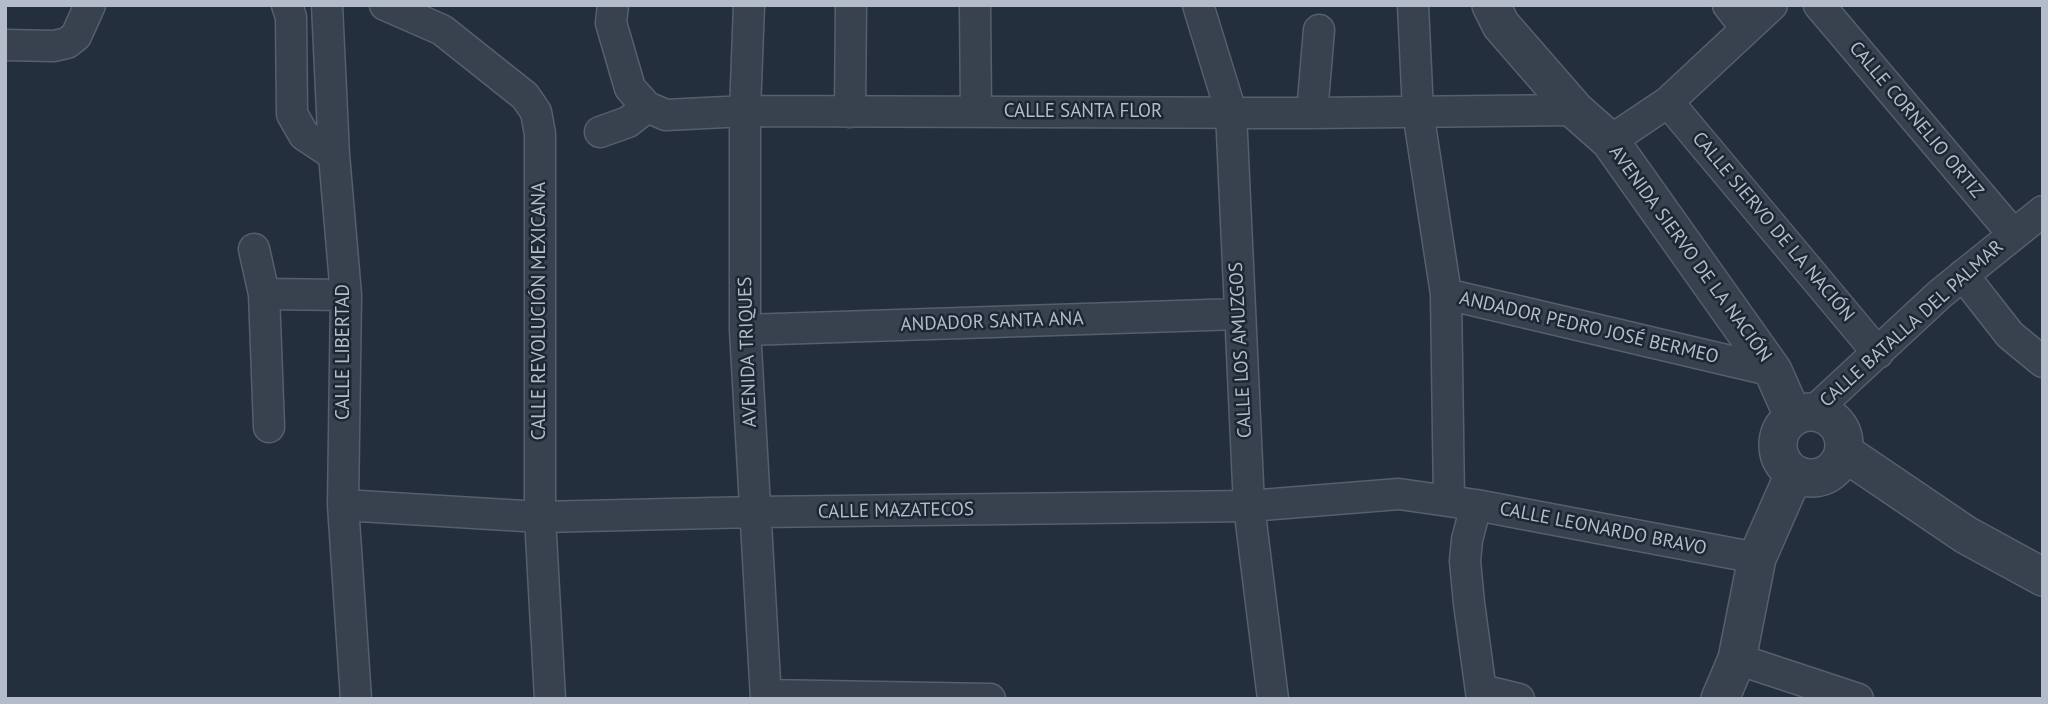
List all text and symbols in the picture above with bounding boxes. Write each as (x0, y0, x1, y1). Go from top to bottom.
street label: CALLE CORNELIO ORTIZ (1844, 37, 1988, 203)
street label: CALLE SANTA FLOR (1004, 101, 1162, 123)
street label: CALLE SIERVO DE LA NACIÓN (1687, 128, 1859, 326)
street label: AVENIDA SIERVO DE LA NACIÓN (1604, 141, 1776, 367)
street label: CALLE REVOLUCIÓN MEXICANA (529, 182, 551, 440)
street label: CALLE BATALLA DEL PALMAR (1816, 236, 2008, 412)
street label: CALLE LOS AMUZGOS (1225, 261, 1257, 439)
street label: AVENIDA TRIQUES (734, 276, 762, 428)
street label: CALLE LIBERTAD (333, 284, 355, 420)
street label: ANDADOR PEDRO JOSÉ BERMEO (1457, 287, 1721, 369)
street label: ANDADOR SANTA ANA (900, 307, 1084, 337)
street label: CALLE MAZATECOS (818, 498, 974, 524)
street label: CALLE LEONARDO BRAVO (1498, 498, 1708, 560)

